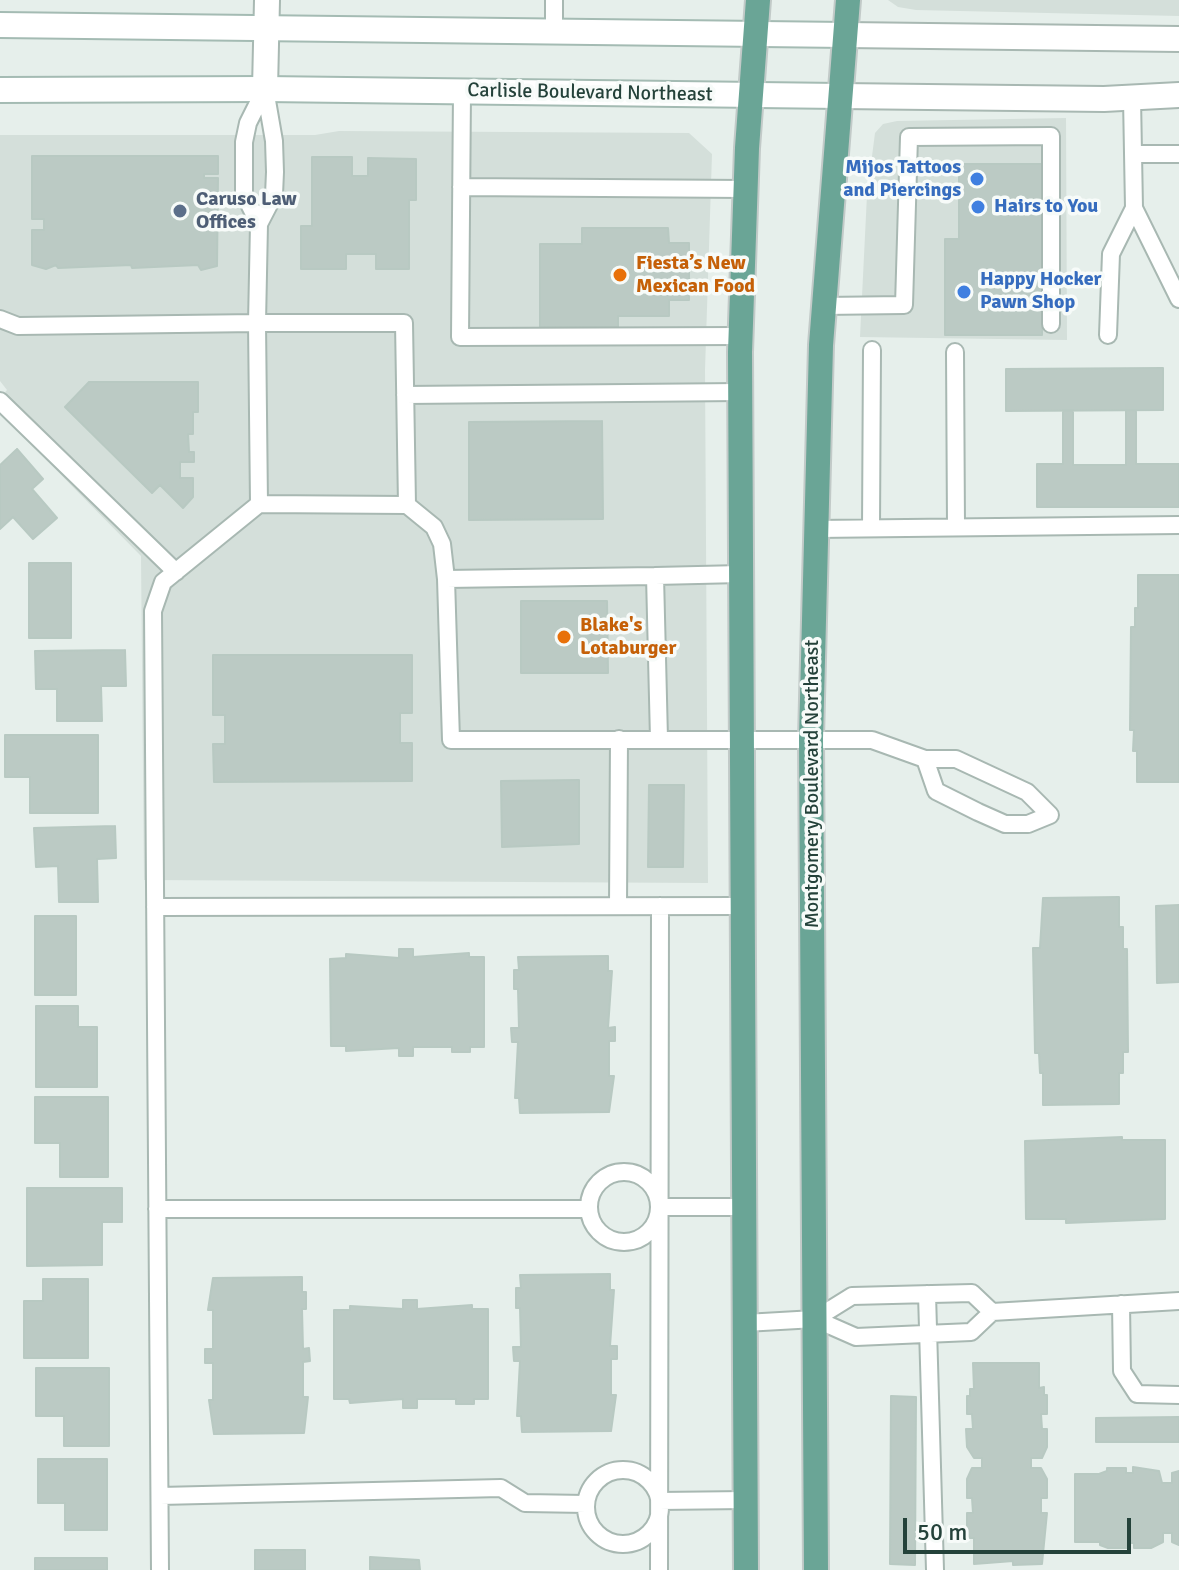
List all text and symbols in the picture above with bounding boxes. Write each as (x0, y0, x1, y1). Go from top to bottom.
street label: Carlisle Boulevard Northeast (467, 79, 713, 107)
place label: Mijos Tattoos and Piercings (843, 156, 961, 203)
marker: Mijos Tattoos and Piercings (968, 170, 986, 188)
place label: Caruso Law Offices (196, 188, 297, 235)
place label: Hairs to You (994, 195, 1098, 219)
marker: Hairs to You (969, 198, 987, 216)
marker: Caruso Law Offices (171, 202, 189, 220)
place label: Fiesta’s New Mexican Food (636, 252, 755, 299)
marker: Fiesta’s New Mexican Food (611, 266, 629, 284)
place label: Happy Hocker Pawn Shop (980, 268, 1102, 315)
marker: Happy Hocker Pawn Shop (955, 283, 973, 301)
place label: Blake's Lotaburger (580, 614, 676, 661)
marker: Blake's Lotaburger (555, 628, 573, 646)
street label: Montgomery Boulevard Northeast (801, 640, 825, 928)
scale bar (907, 1502, 1135, 1552)
text: 50 m (917, 1517, 967, 1547)

